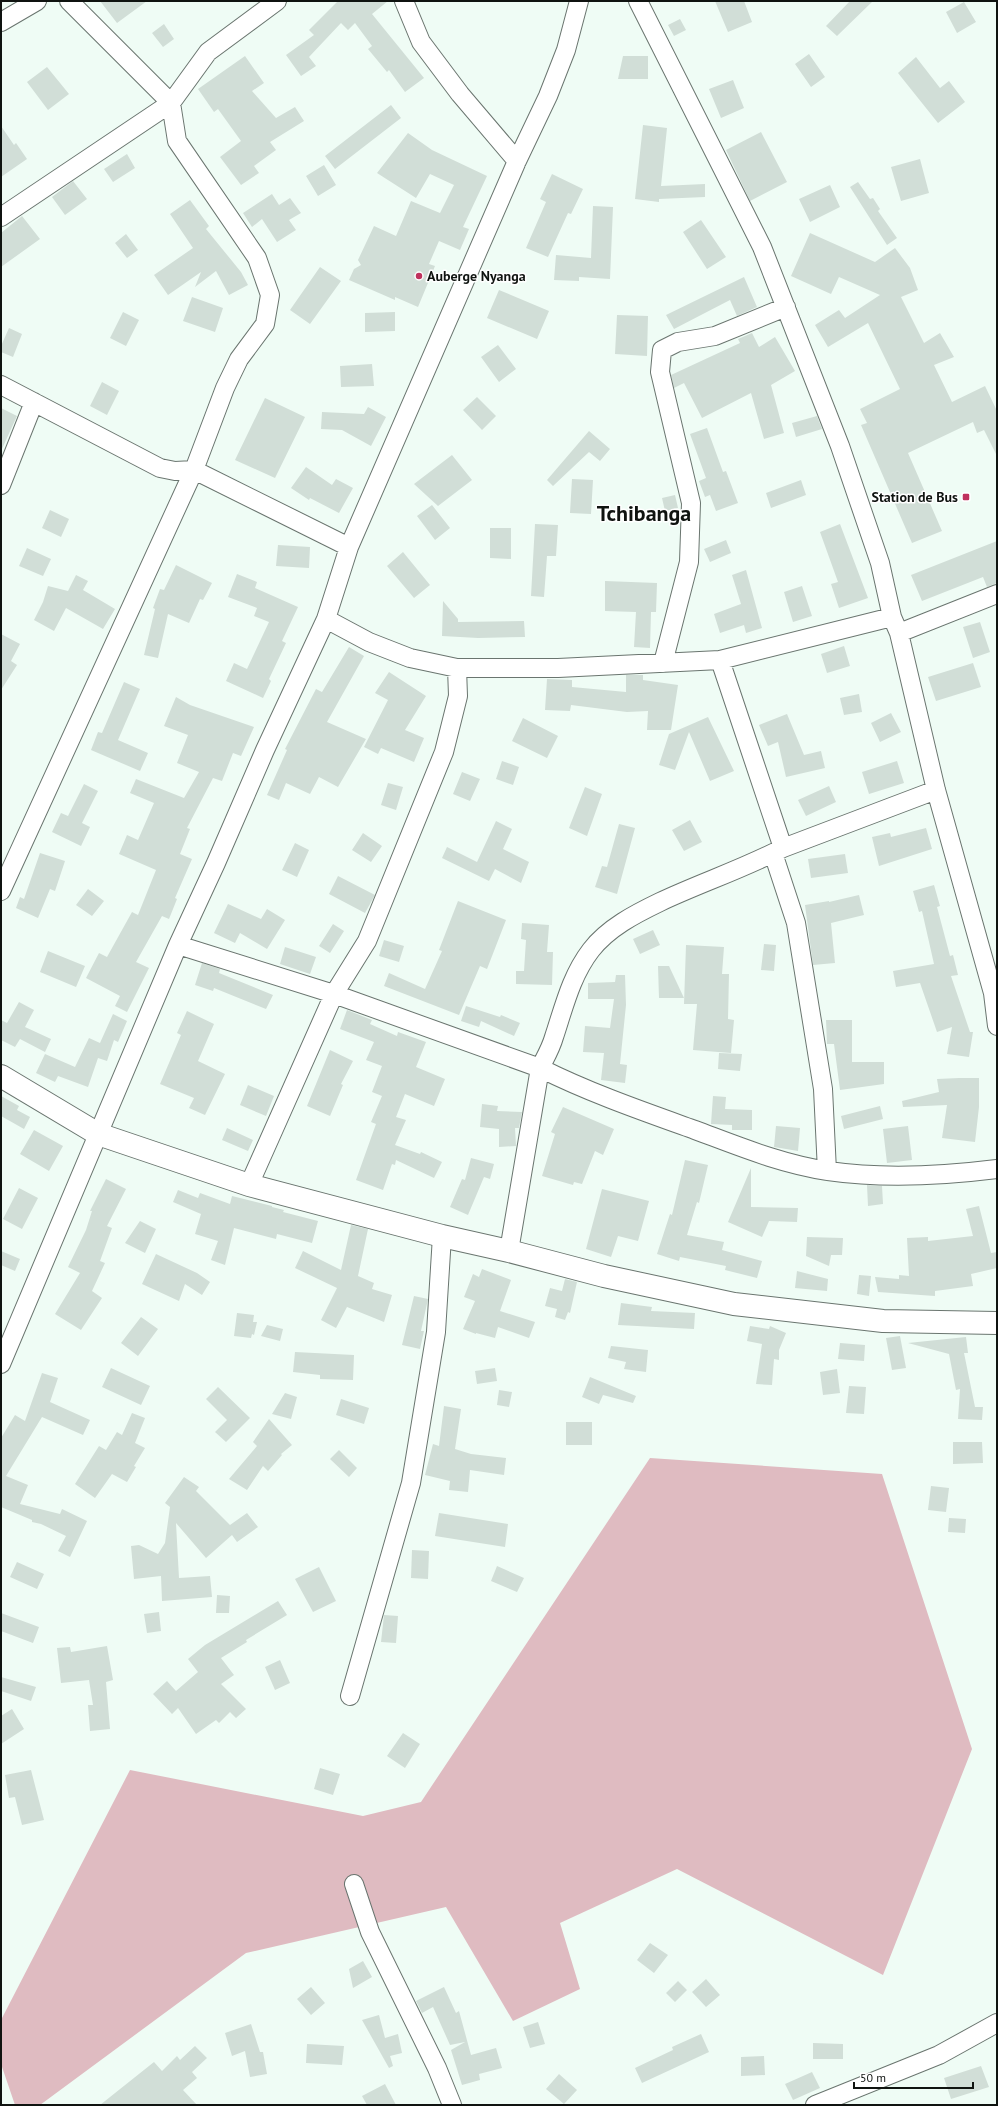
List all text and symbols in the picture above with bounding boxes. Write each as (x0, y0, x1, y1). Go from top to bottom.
place label: Auberge Nyanga (427, 267, 526, 285)
marker: Auberge Nyanga (414, 271, 424, 281)
place label: Station de Bus (871, 488, 958, 506)
marker: Station de Bus (961, 492, 971, 502)
district label: Tchibanga (597, 499, 691, 527)
scale bar (854, 2064, 973, 2090)
text: 50 m (860, 2070, 886, 2085)

